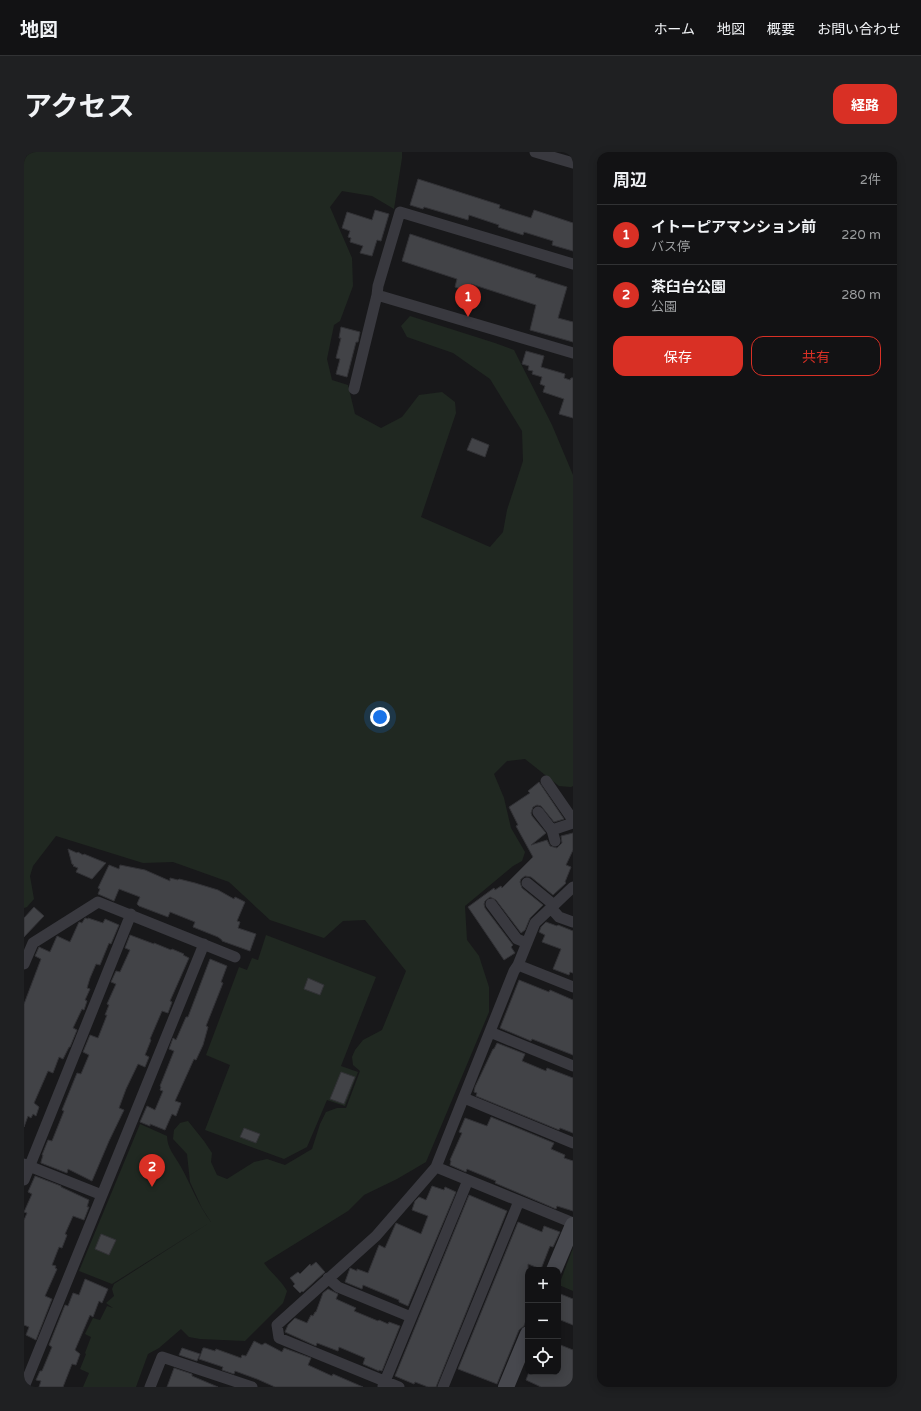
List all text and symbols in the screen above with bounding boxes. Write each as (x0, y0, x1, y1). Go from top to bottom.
text: 地図 (20, 19, 58, 41)
text: ホーム (653, 21, 695, 38)
text: 地図 (717, 21, 745, 38)
text: 概要 (767, 21, 795, 38)
text: お問い合わせ (817, 21, 901, 38)
button: 経路 (833, 84, 897, 124)
text: アクセス (24, 90, 135, 124)
text: 周辺 (613, 170, 647, 191)
text: 2件 (860, 172, 881, 188)
text: イトーピアマンション前 (651, 218, 816, 236)
text: 1 (622, 227, 630, 243)
text: 220 m (841, 227, 881, 243)
text: バス停 (651, 239, 690, 255)
text: 茶臼台公園 (651, 278, 726, 296)
pin: 1 (455, 284, 481, 317)
text: 2 (622, 287, 630, 303)
text: 280 m (841, 287, 881, 303)
text: 公園 (651, 299, 677, 315)
button: 保存 (613, 336, 743, 376)
button: 共有 (751, 336, 881, 376)
your location (370, 707, 390, 727)
pin: 2 (139, 1154, 165, 1187)
map controls (525, 1267, 561, 1375)
button: + (525, 1267, 561, 1303)
button: − (525, 1303, 561, 1339)
button: locate (525, 1339, 561, 1375)

